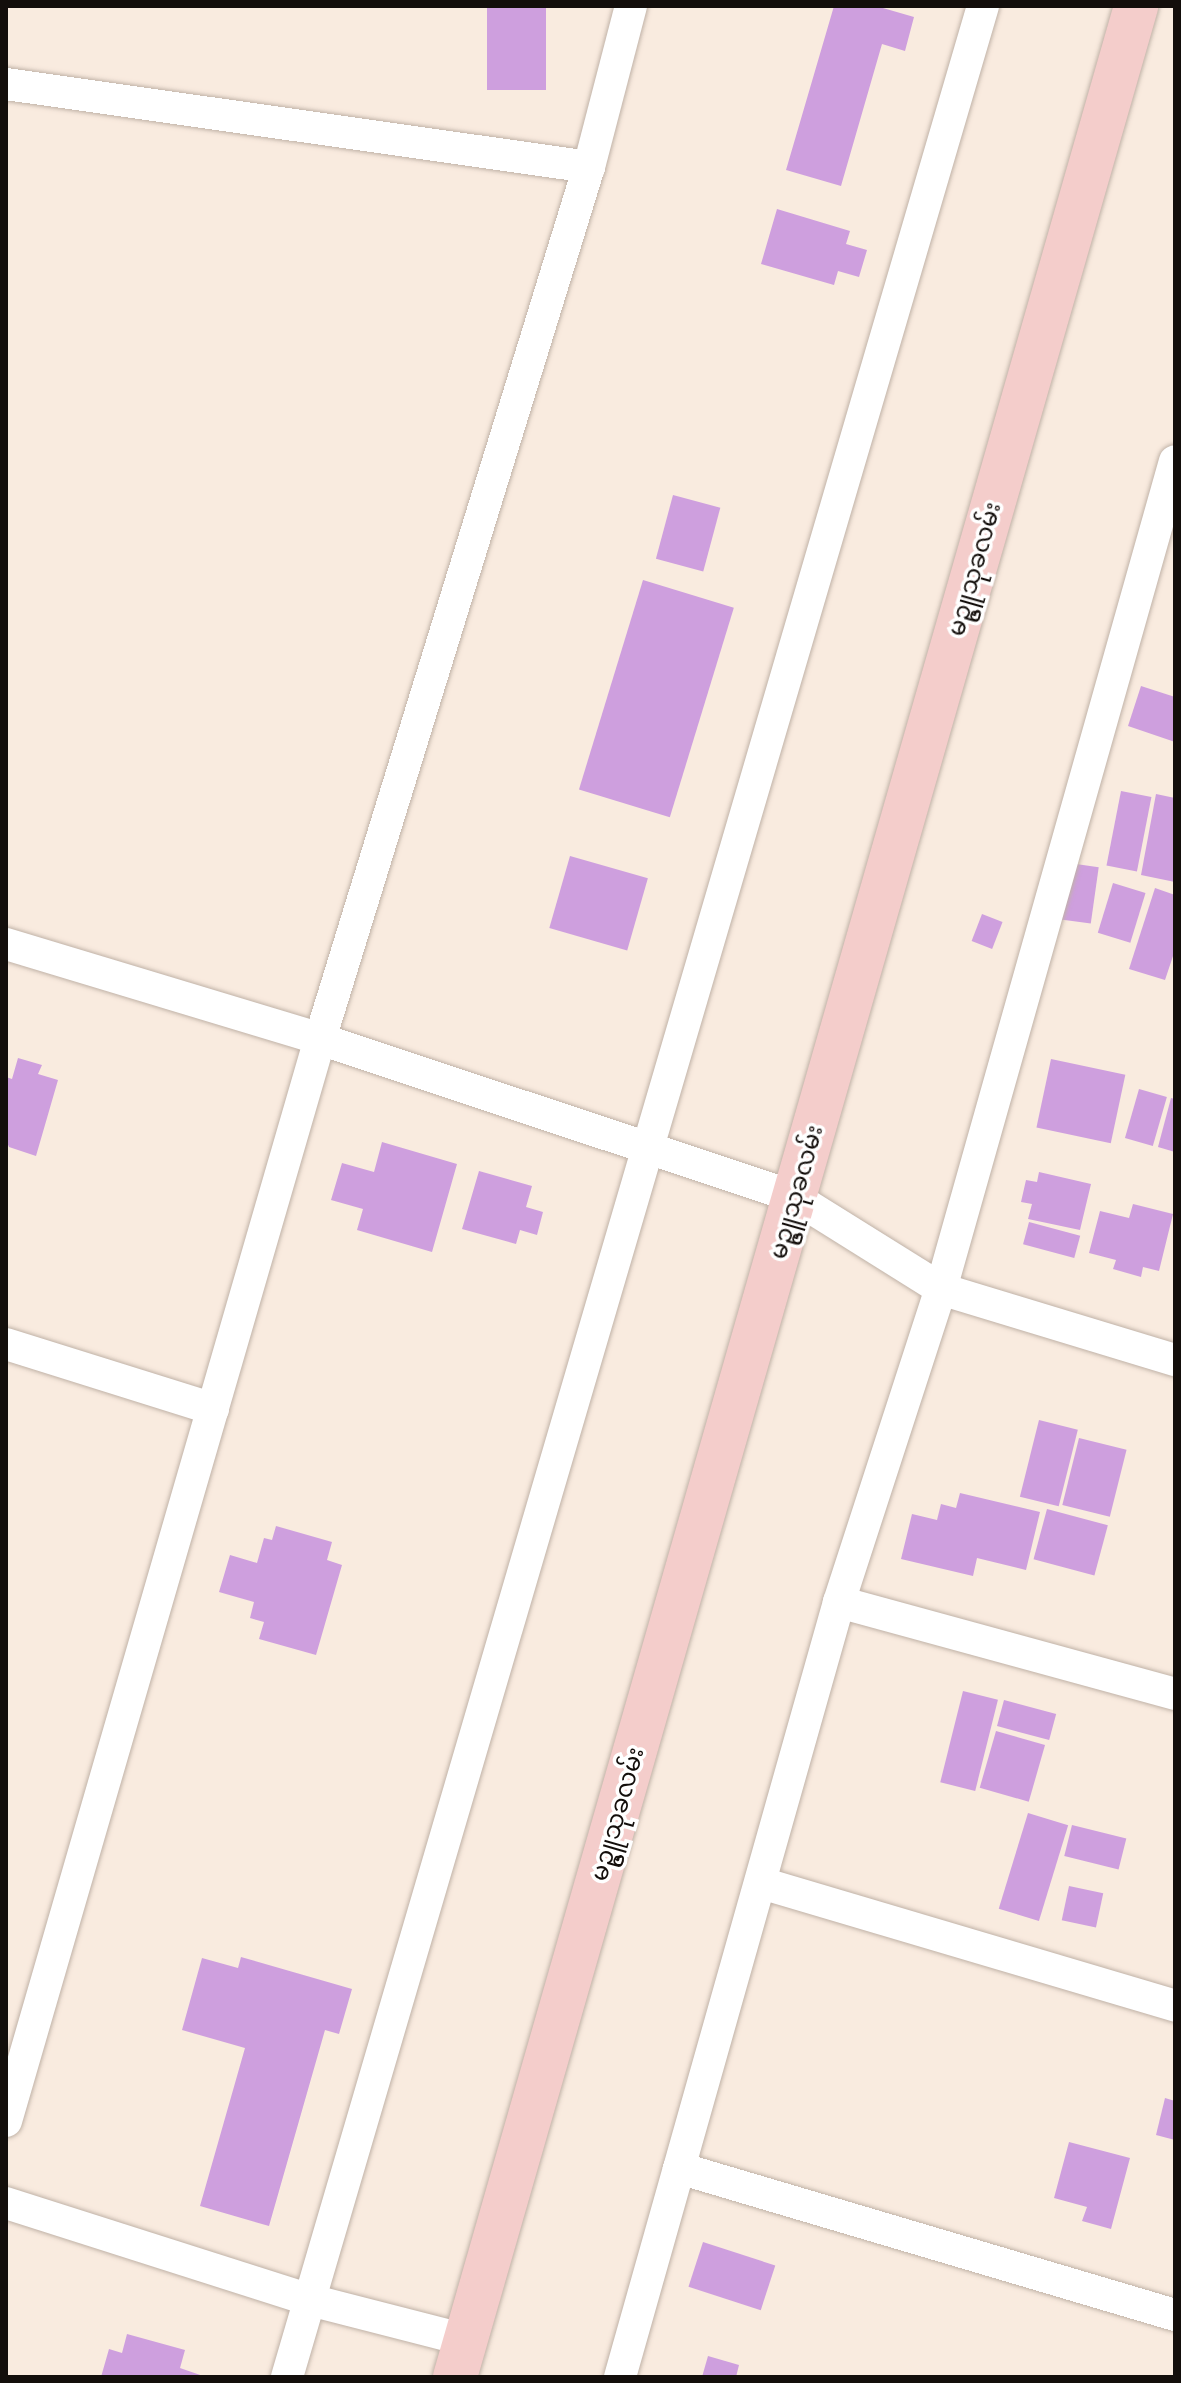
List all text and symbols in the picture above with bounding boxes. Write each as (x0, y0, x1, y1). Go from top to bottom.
street label: မဥ္ဇူသုခလမ်း (941, 499, 1007, 639)
street label: မဥ္ဇူသုခလမ်း (763, 1122, 829, 1262)
street label: မဥ္ဇူသုခလမ်း (584, 1744, 650, 1884)

